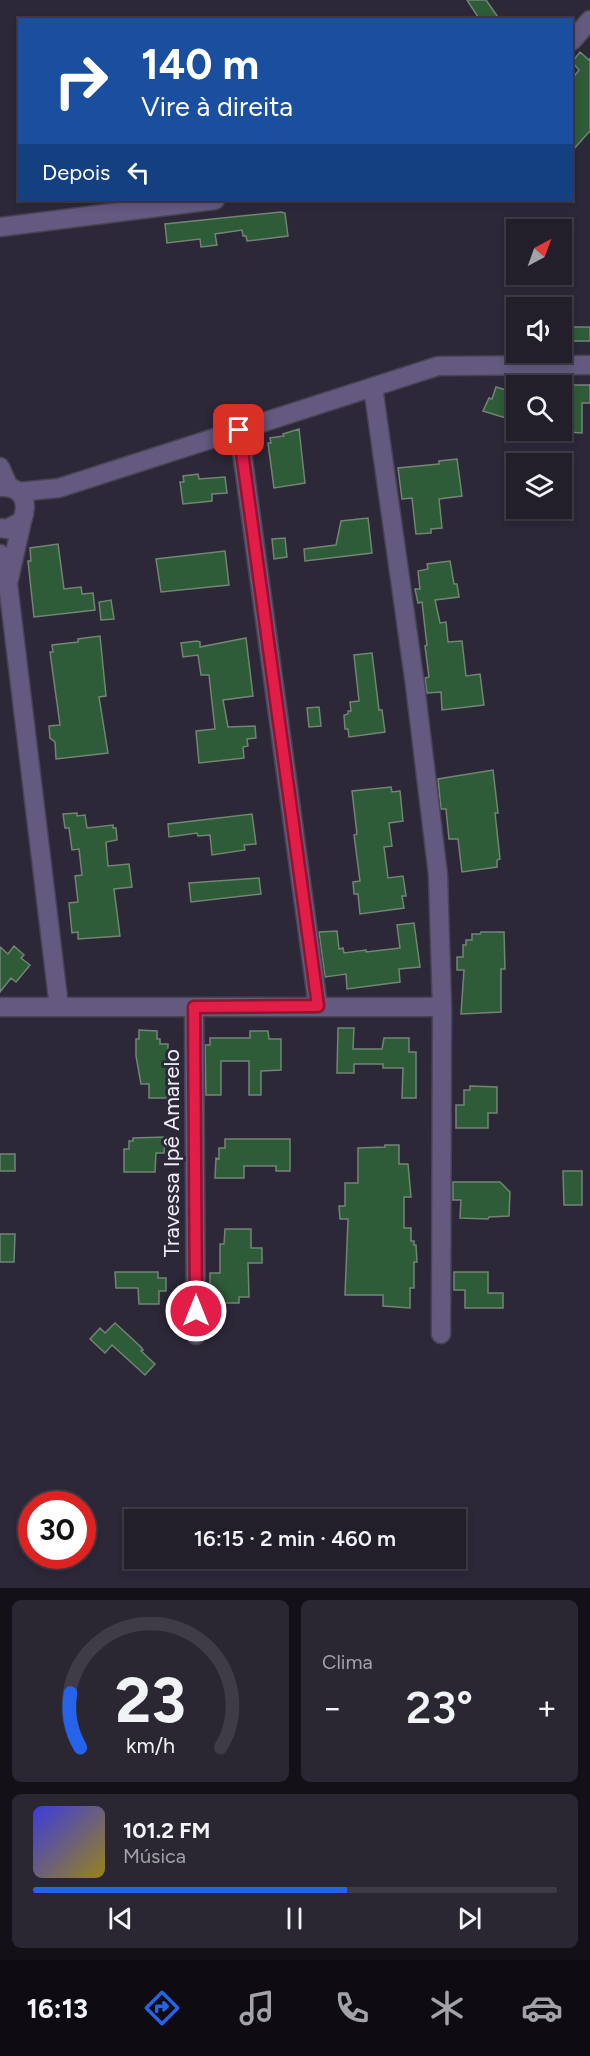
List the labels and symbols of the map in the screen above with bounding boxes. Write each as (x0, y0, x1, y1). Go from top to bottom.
north arrow (506, 219, 572, 285)
pin (213, 404, 264, 455)
street label: Travessa Ipê Amarelo (158, 1049, 185, 1257)
position arrow (164, 1279, 228, 1343)
speed limit sign: 30 (18, 1491, 96, 1569)

